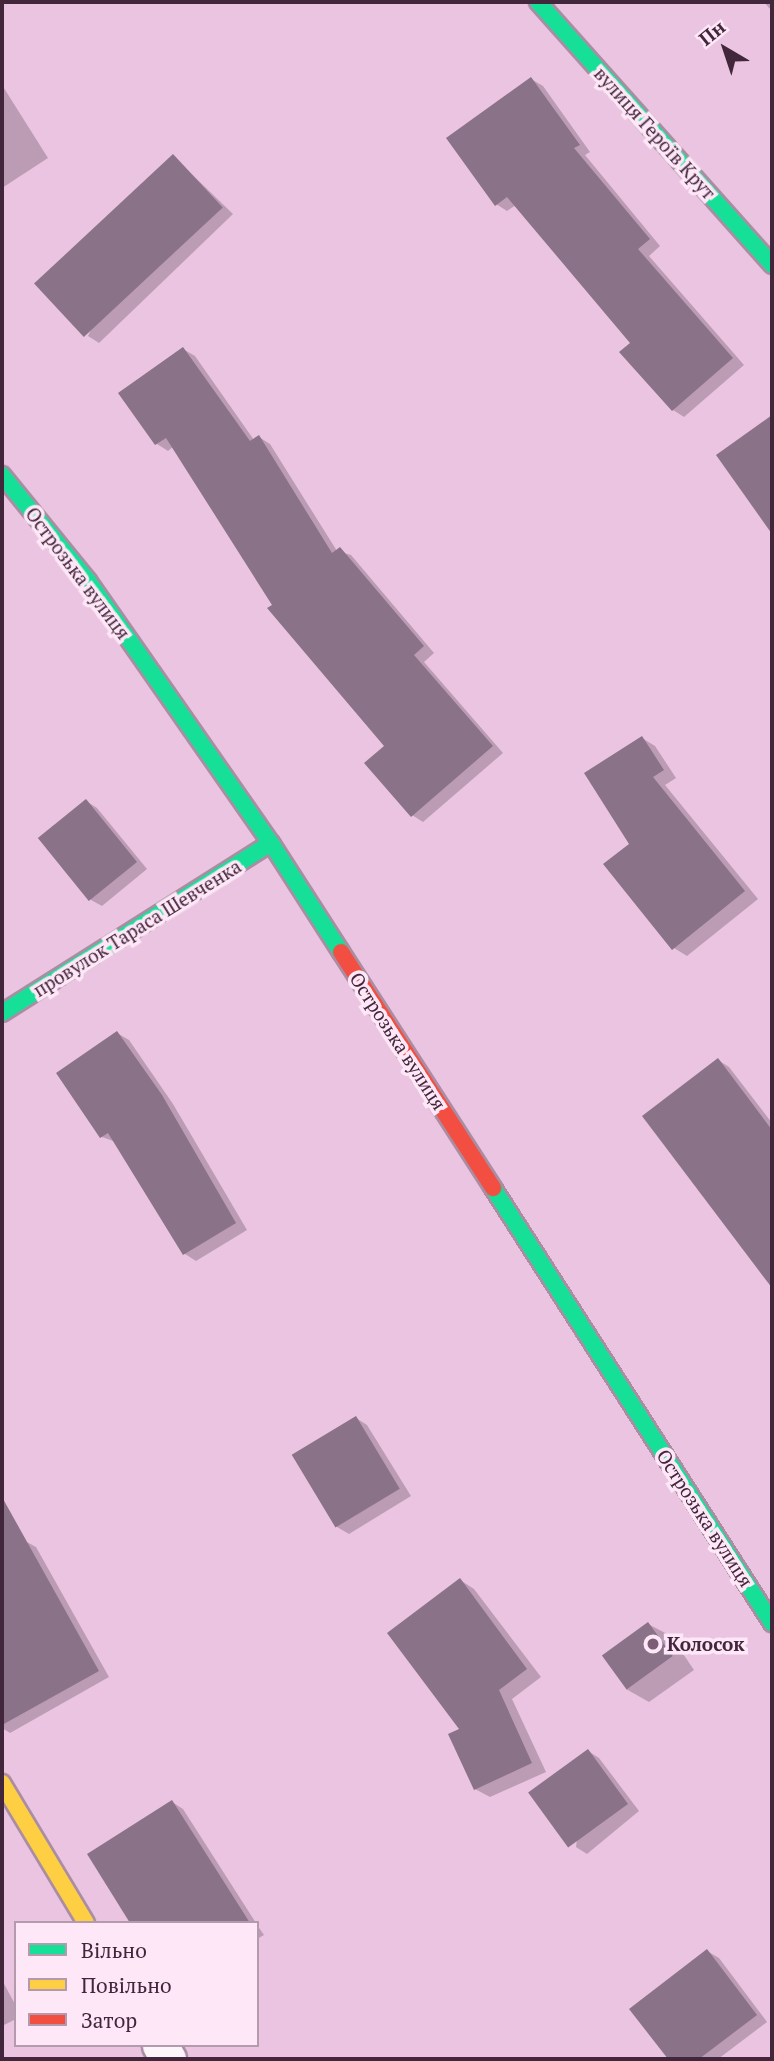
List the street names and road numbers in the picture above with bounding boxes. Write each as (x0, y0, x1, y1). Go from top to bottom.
street label: вулиця Героїв Крут (590, 62, 720, 204)
street label: Острозька вулиця (21, 503, 135, 643)
street label: провулок Тараса Шевченка (29, 855, 245, 1001)
street label: Острозька вулиця (345, 968, 451, 1114)
street label: Острозька вулиця (652, 1445, 758, 1591)

